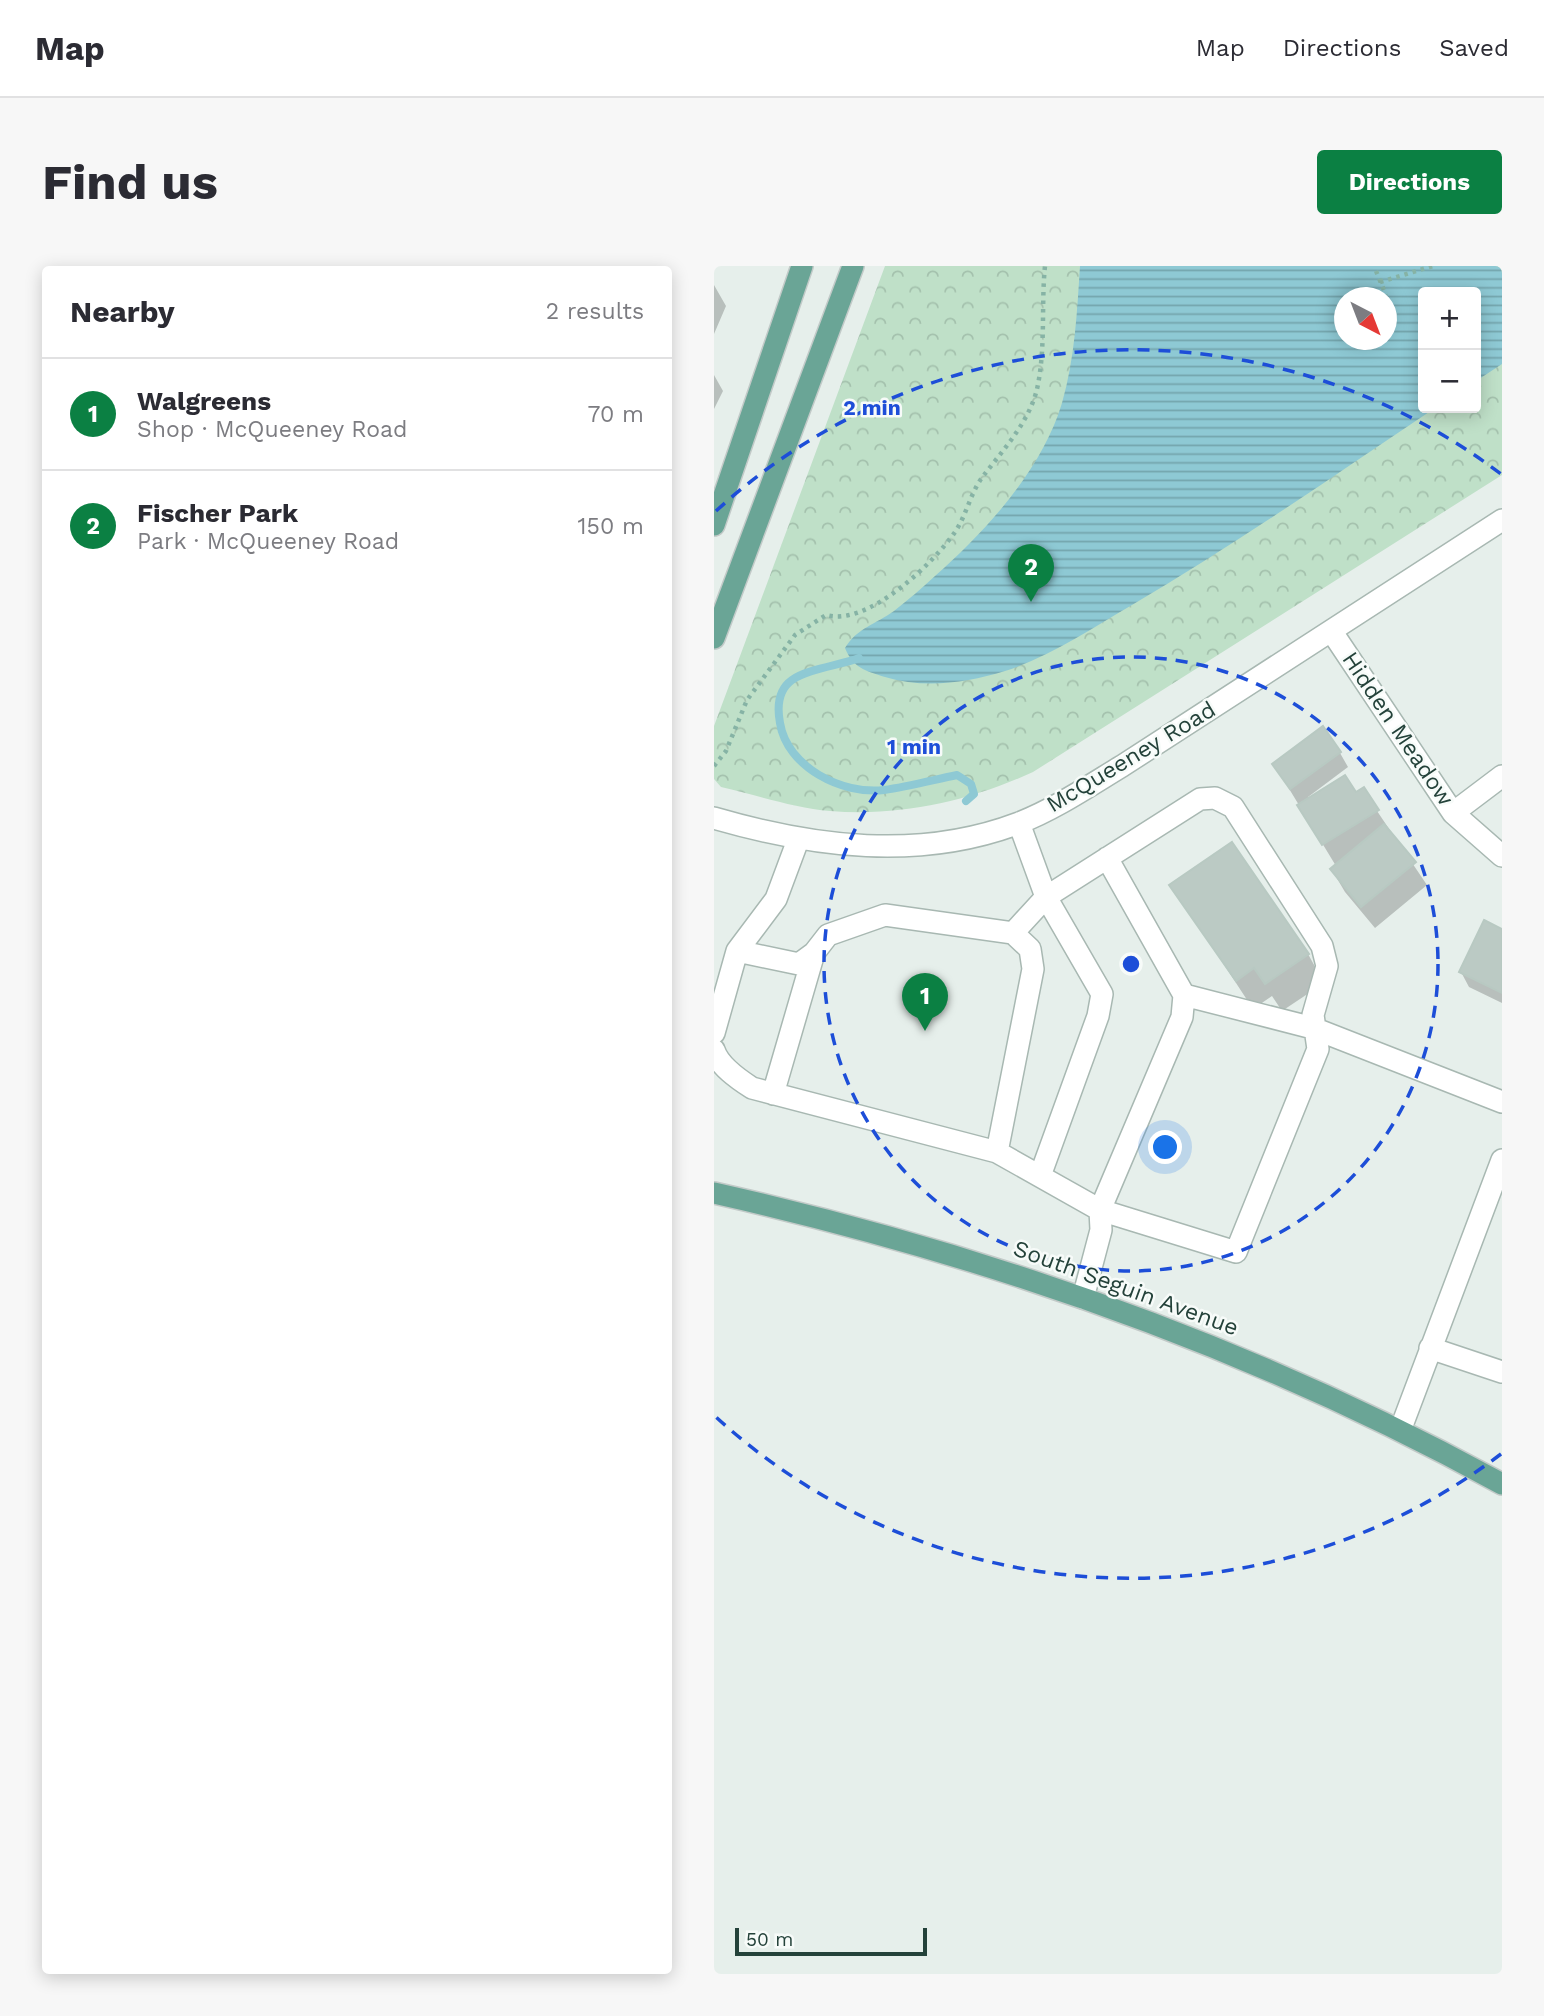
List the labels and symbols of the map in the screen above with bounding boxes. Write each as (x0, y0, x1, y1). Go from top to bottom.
north arrow (1334, 287, 1397, 350)
text: 2 min (843, 395, 901, 420)
pin: 2 (1008, 544, 1054, 602)
street label: Hidden Meadow (1336, 647, 1460, 811)
street label: McQueeney Road (1042, 696, 1220, 818)
text: 1 min (887, 734, 941, 759)
centre of rings (1119, 952, 1143, 976)
pin: 1 (902, 973, 948, 1031)
your location (1148, 1130, 1182, 1164)
street label: South Seguin Avenue (1010, 1235, 1242, 1341)
scale bar (735, 1925, 928, 1957)

